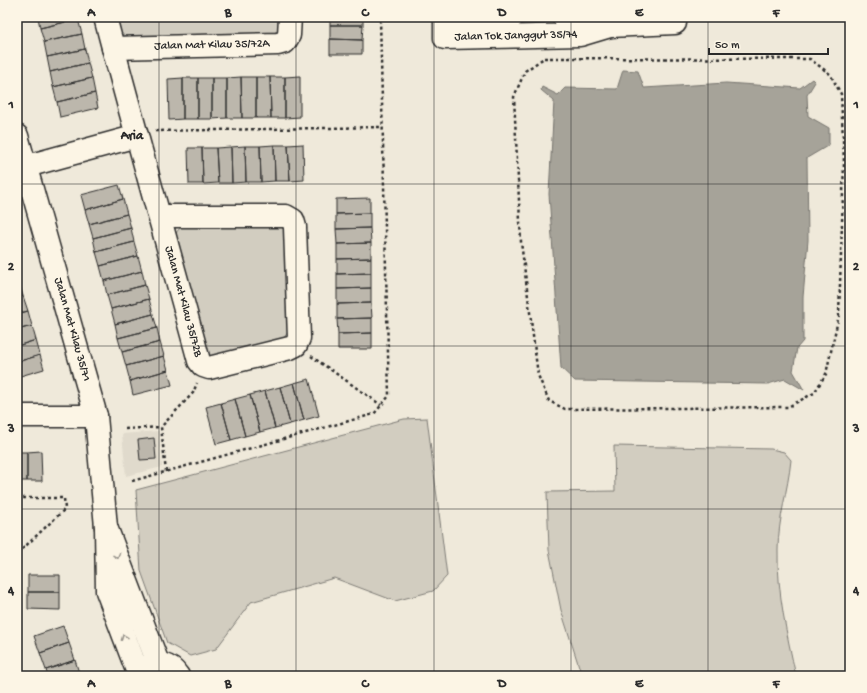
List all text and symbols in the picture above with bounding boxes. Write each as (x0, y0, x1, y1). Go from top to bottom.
text: A (86, 6, 96, 21)
text: B (224, 6, 233, 21)
text: C (360, 6, 370, 21)
text: D (497, 6, 507, 21)
text: E (635, 6, 644, 21)
text: F (772, 6, 781, 21)
street label: Jalan Tok Janggut 35/74 (454, 28, 578, 45)
scale bar (709, 30, 828, 56)
street label: Jalan Mat Kilau 35/72A (154, 37, 271, 54)
text: 50 m (715, 39, 740, 53)
text: 1 (7, 98, 14, 113)
text: 1 (852, 98, 859, 113)
district label: Aria (120, 129, 144, 144)
street label: Jalan Mat Kilau 35/72B (161, 245, 205, 359)
text: 2 (8, 260, 15, 275)
text: 2 (853, 260, 860, 275)
street label: Jalan Mat Kilau 35/71 (50, 276, 93, 383)
text: 3 (7, 422, 15, 437)
text: 3 (852, 422, 860, 437)
one-way arrow (112, 552, 120, 559)
text: 4 (7, 584, 15, 599)
text: 4 (852, 584, 860, 599)
one-way arrow (121, 633, 129, 640)
text: A (86, 677, 96, 692)
text: B (224, 677, 233, 692)
text: C (360, 677, 370, 692)
text: D (497, 677, 507, 692)
text: E (635, 677, 644, 692)
text: F (772, 677, 781, 692)

